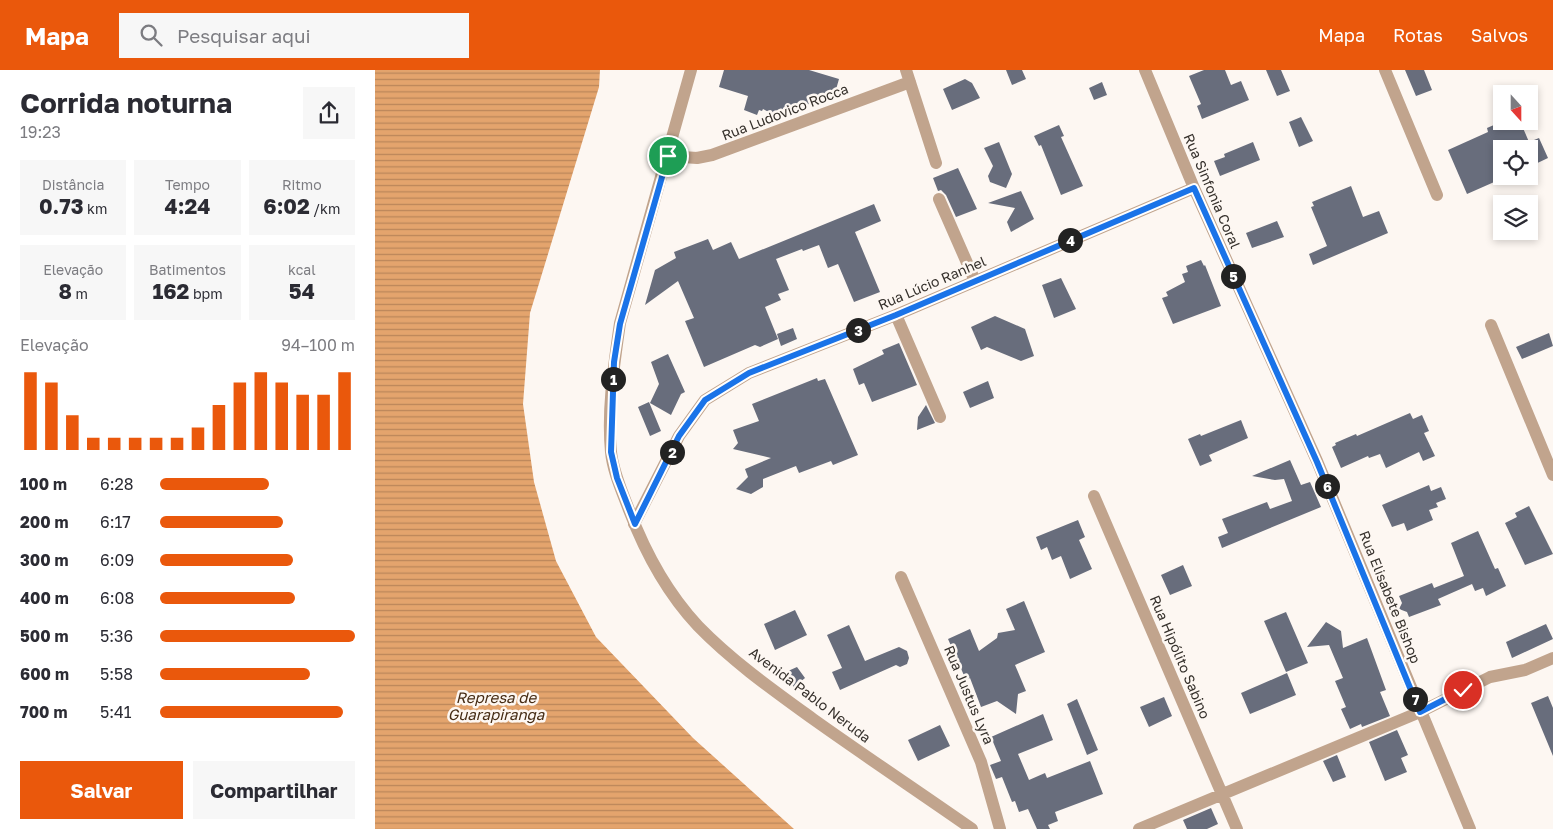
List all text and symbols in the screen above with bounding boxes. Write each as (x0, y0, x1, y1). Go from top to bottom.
search box (119, 13, 469, 58)
text: Mapa (25, 21, 89, 50)
icon: search (137, 21, 165, 49)
text: Pesquisar aqui (177, 24, 311, 47)
text: Mapa (1318, 24, 1365, 46)
text: Rotas (1393, 24, 1443, 46)
text: Salvos (1471, 24, 1528, 46)
street label: Rua Ludovico Rocca (719, 80, 850, 143)
north arrow (1493, 85, 1537, 130)
map controls (1493, 85, 1538, 240)
text: Corrida noturna (20, 86, 232, 119)
button: share (303, 87, 355, 139)
text: 19:23 (20, 122, 61, 142)
street label: Rua Sinfonia Coral (1181, 131, 1244, 251)
pin (647, 135, 689, 177)
button: locate (1493, 140, 1538, 185)
icon: arrive (654, 142, 682, 170)
text: Distância (42, 176, 104, 193)
text: Tempo (165, 176, 210, 193)
text: Ritmo (282, 176, 322, 193)
text: 0.73 (39, 193, 84, 219)
text: 4:24 (165, 193, 210, 219)
text: 6:02 (263, 193, 310, 219)
button: layers (1493, 195, 1538, 240)
text: km (84, 200, 107, 217)
text: /km (310, 200, 340, 217)
pin: 4 (1057, 228, 1083, 252)
text: 4 (1066, 232, 1075, 249)
street label: Rua Lúcio Ranhel (875, 252, 988, 313)
text: Elevação (43, 261, 103, 278)
text: Batimentos (149, 261, 226, 278)
text: kcal (288, 261, 316, 278)
pin: 5 (1221, 264, 1245, 288)
text: 5 (1229, 268, 1238, 285)
text: 8 (58, 278, 72, 304)
text: 162 (152, 278, 189, 304)
text: 54 (289, 278, 315, 304)
text: m (72, 285, 88, 302)
text: bpm (189, 285, 223, 302)
pin: 3 (845, 318, 871, 342)
text: 3 (854, 322, 863, 339)
text: Elevação (20, 335, 89, 355)
text: 94–100 m (281, 335, 355, 355)
pin: 1 (601, 366, 625, 392)
text: 1 (610, 371, 617, 388)
pin: 2 (659, 440, 685, 464)
text: 2 (668, 444, 677, 461)
text: 100 m (20, 474, 67, 494)
text: 6:28 (100, 474, 134, 494)
pin: 6 (1315, 474, 1339, 498)
text: 6 (1323, 478, 1332, 495)
text: 200 m (20, 512, 69, 532)
text: 6:17 (100, 512, 131, 532)
street label: Rua Elisabete Bishop (1356, 528, 1425, 666)
text: 300 m (20, 550, 69, 570)
text: 6:09 (100, 550, 134, 570)
text: 400 m (20, 588, 69, 608)
text: 6:08 (100, 588, 134, 608)
street label: Rua Hipólito Sabino (1147, 592, 1214, 721)
text: 500 m (20, 626, 69, 646)
text: 5:36 (100, 626, 133, 646)
street label: Avenida Pablo Neruda (746, 643, 874, 746)
street label: Rua Justus Lyra (941, 643, 998, 747)
text: 600 m (20, 664, 69, 684)
text: 5:58 (100, 664, 133, 684)
pin (1442, 669, 1484, 711)
icon: check (1449, 676, 1477, 704)
pin: 7 (1403, 686, 1427, 712)
water label: Represa de Guarapiranga (448, 688, 545, 724)
text: 7 (1412, 691, 1419, 708)
text: 700 m (20, 702, 68, 722)
text: 5:41 (100, 702, 132, 722)
button: Salvar (20, 761, 183, 819)
button: Compartilhar (193, 761, 355, 819)

